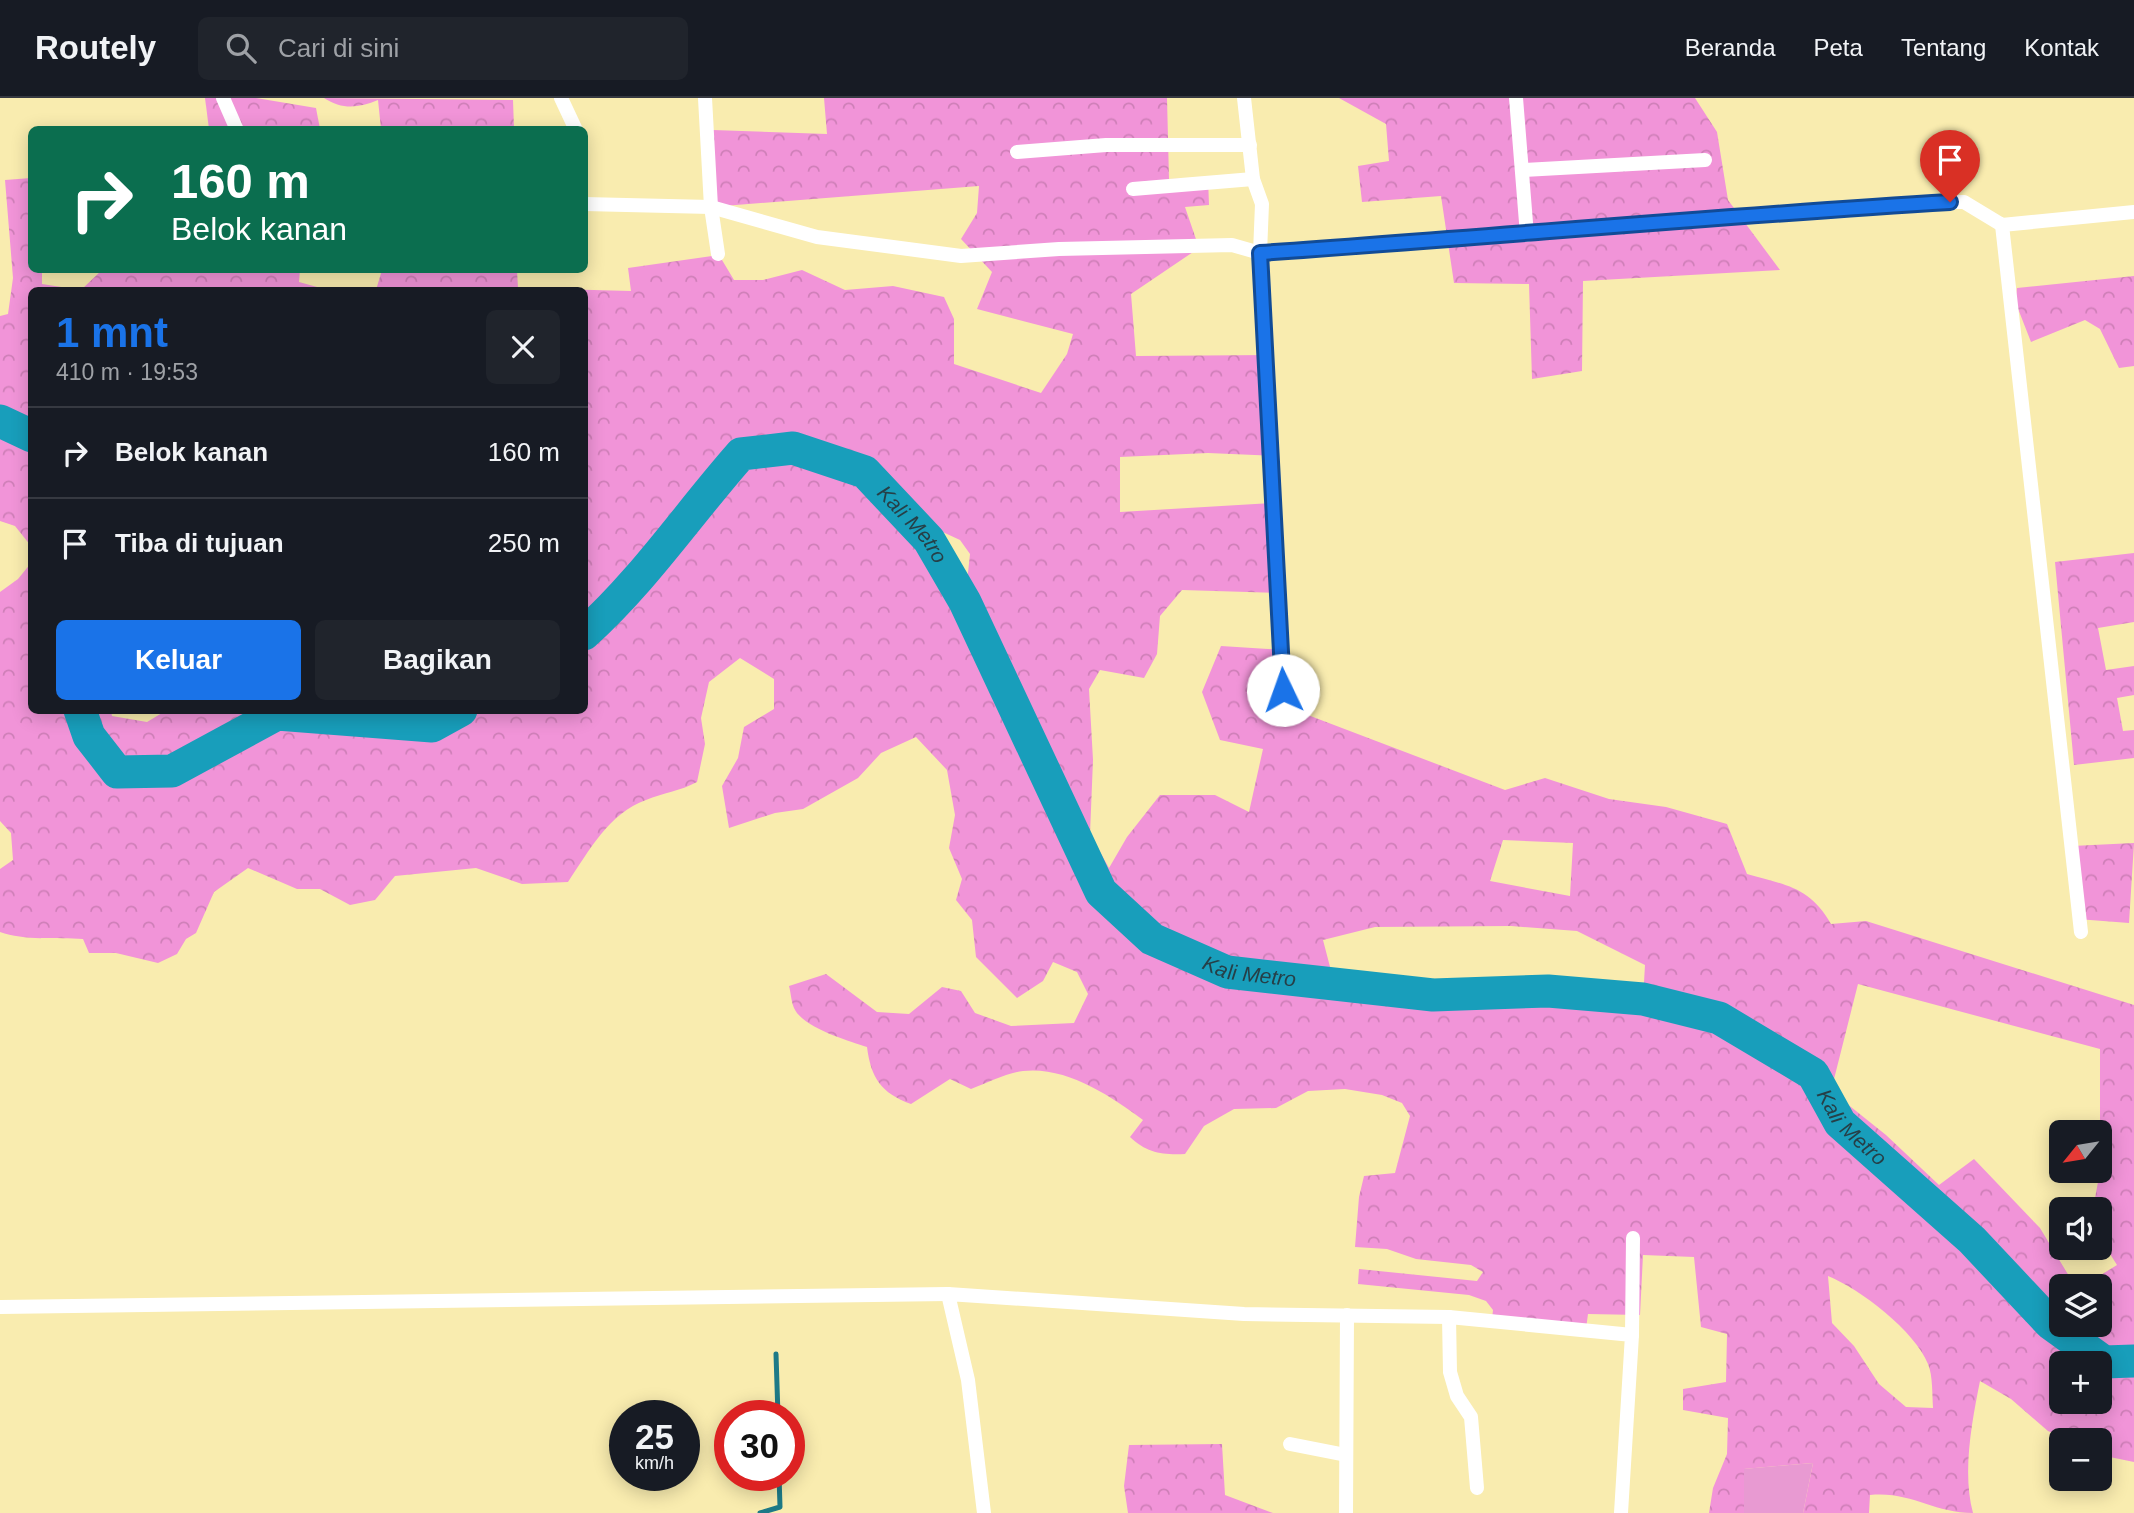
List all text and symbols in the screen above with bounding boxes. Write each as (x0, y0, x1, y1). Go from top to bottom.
search box (198, 17, 688, 80)
text: Routely (35, 29, 156, 66)
icon: search (222, 29, 260, 67)
text: Cari di sini (278, 33, 399, 63)
text: Beranda (1685, 34, 1776, 61)
text: Peta (1814, 34, 1863, 61)
text: Tentang (1901, 34, 1986, 61)
text: Kontak (2024, 34, 2099, 61)
pin (1920, 130, 1980, 202)
icon: arrive (1931, 141, 1969, 179)
icon: right (56, 154, 147, 245)
text: 160 m (171, 154, 310, 208)
text: Belok kanan (171, 211, 347, 247)
text: 1 mnt (56, 309, 168, 356)
button: close (486, 310, 560, 384)
text: 410 m · 19:53 (56, 359, 198, 385)
icon: right (56, 434, 94, 472)
text: Belok kanan (115, 437, 268, 467)
text: 160 m (488, 437, 560, 467)
water label: Kali Metro (873, 481, 952, 567)
icon: arrive (56, 525, 94, 563)
text: Tiba di tujuan (115, 528, 284, 558)
text: 250 m (488, 528, 560, 558)
button: Keluar (56, 620, 301, 700)
button: Bagikan (315, 620, 560, 700)
position arrow (1246, 653, 1320, 727)
water label: Kali Metro (1199, 951, 1298, 991)
water label: Kali Metro (1813, 1085, 1892, 1170)
north arrow (2049, 1120, 2112, 1183)
map controls (2049, 1120, 2112, 1491)
button: sound (2049, 1197, 2112, 1260)
button: layers (2049, 1274, 2112, 1337)
button: + (2049, 1351, 2112, 1414)
speed limit sign: 30 (714, 1400, 805, 1491)
text: 25 (635, 1417, 674, 1456)
button: − (2049, 1428, 2112, 1491)
text: km/h (635, 1453, 674, 1473)

